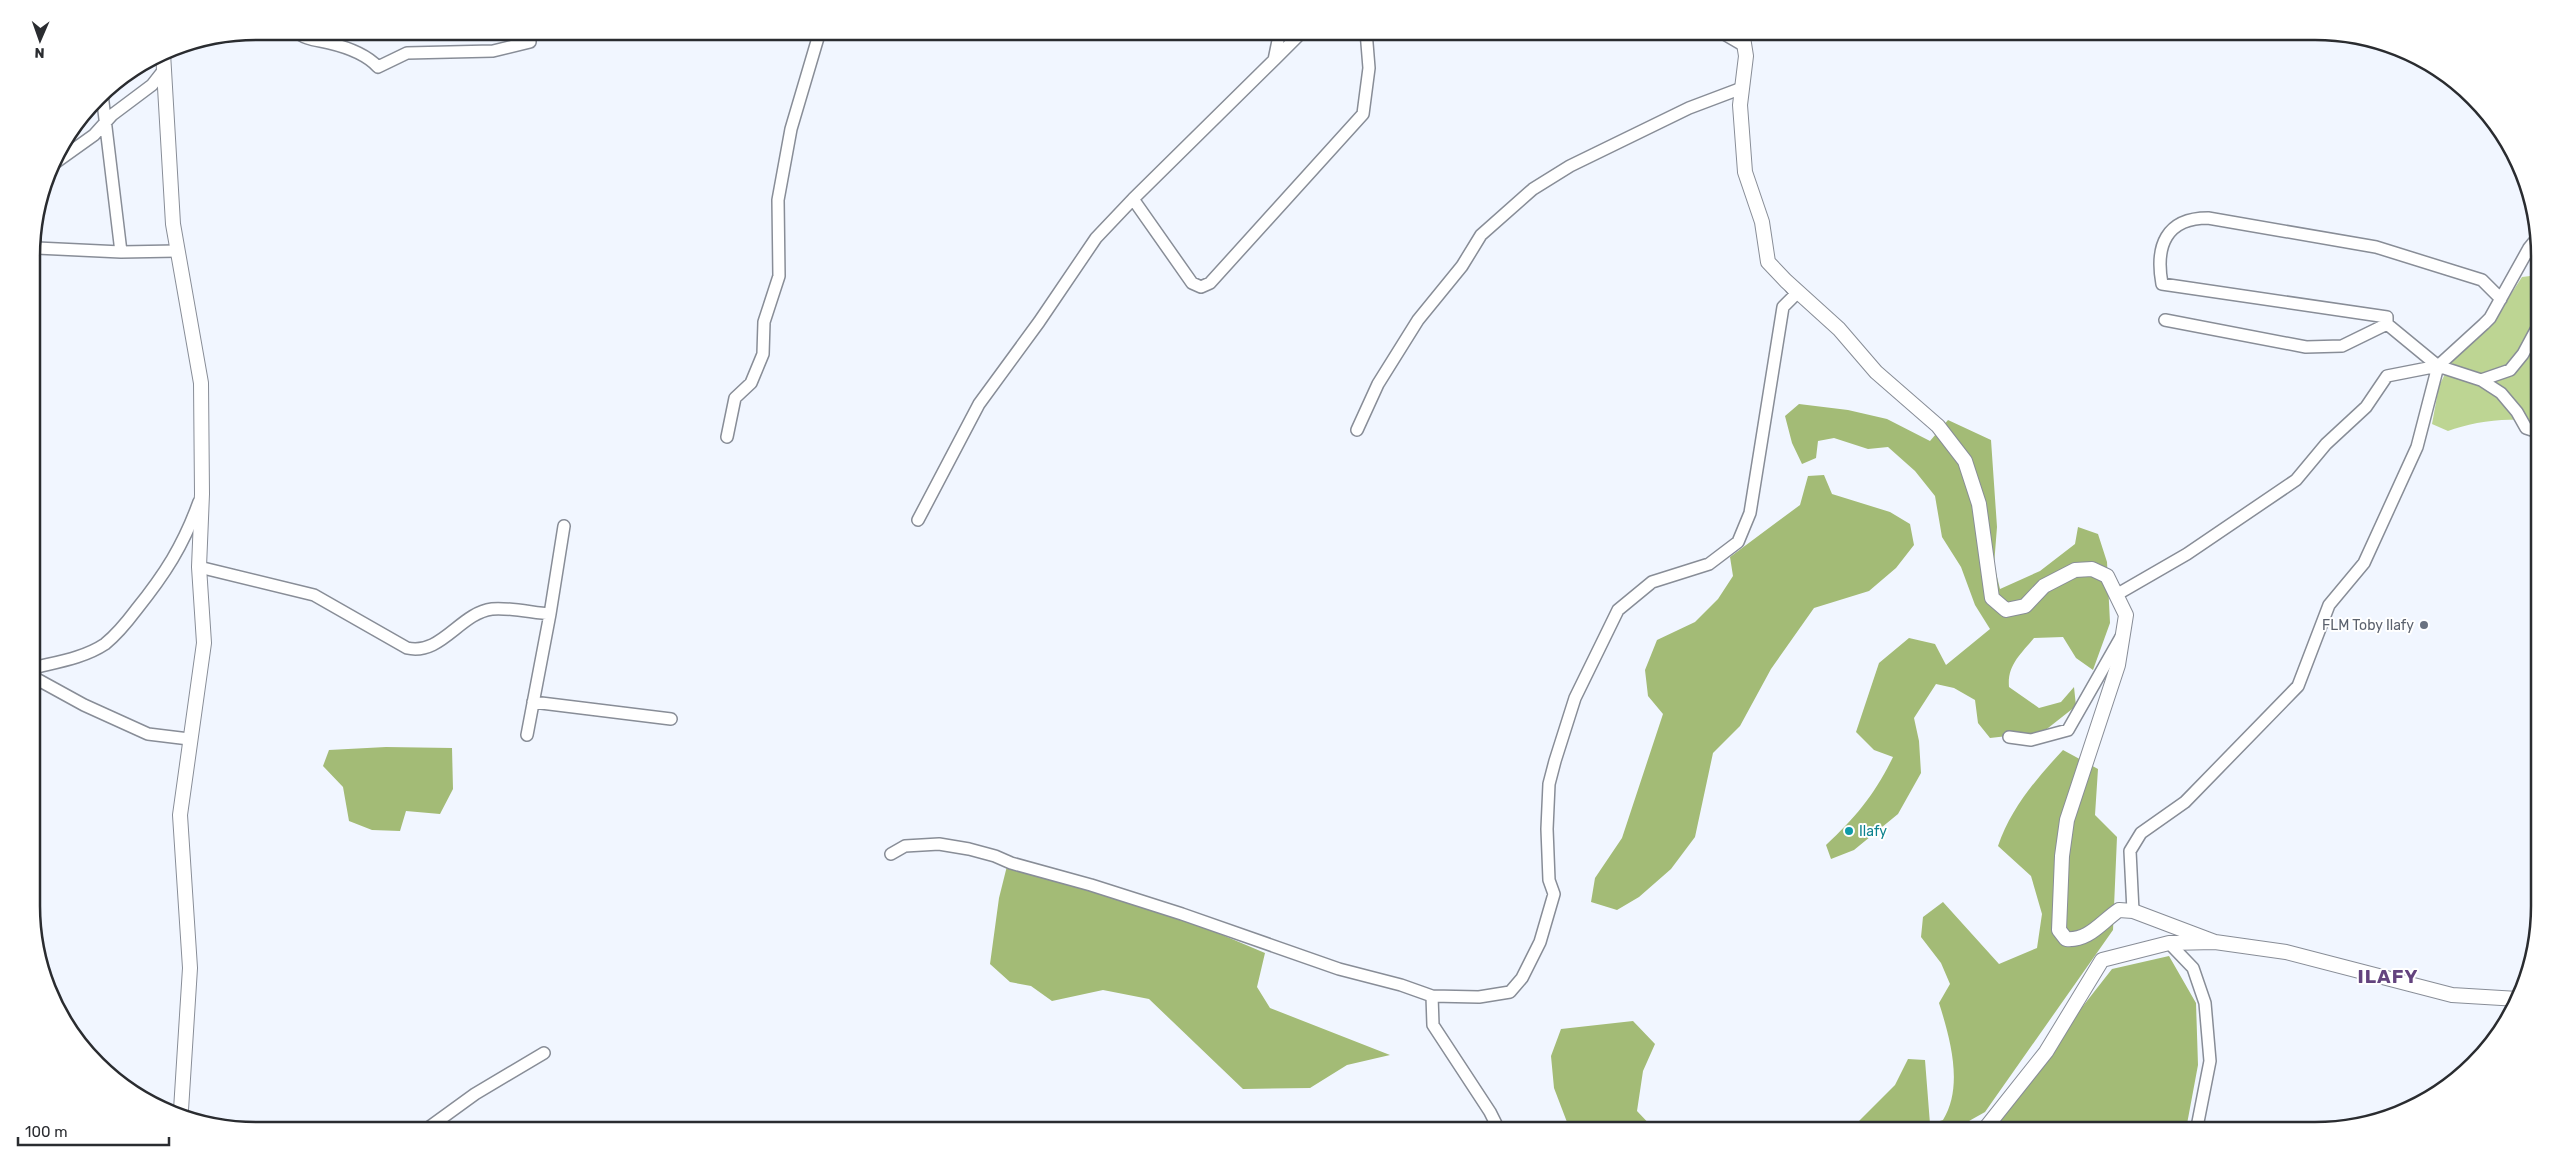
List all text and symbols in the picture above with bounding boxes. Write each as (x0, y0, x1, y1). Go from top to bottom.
north arrow (15, 15, 65, 65)
text: N (34, 44, 45, 61)
place label: FLM Toby Ilafy (2322, 617, 2414, 634)
marker: FLM Toby Ilafy (2418, 619, 2430, 631)
place label: Ilafy (1859, 823, 1887, 840)
marker: Ilafy (1843, 825, 1855, 837)
district label: ILAFY (2358, 965, 2418, 988)
scale bar (18, 1114, 169, 1146)
text: 100 m (25, 1123, 67, 1141)

